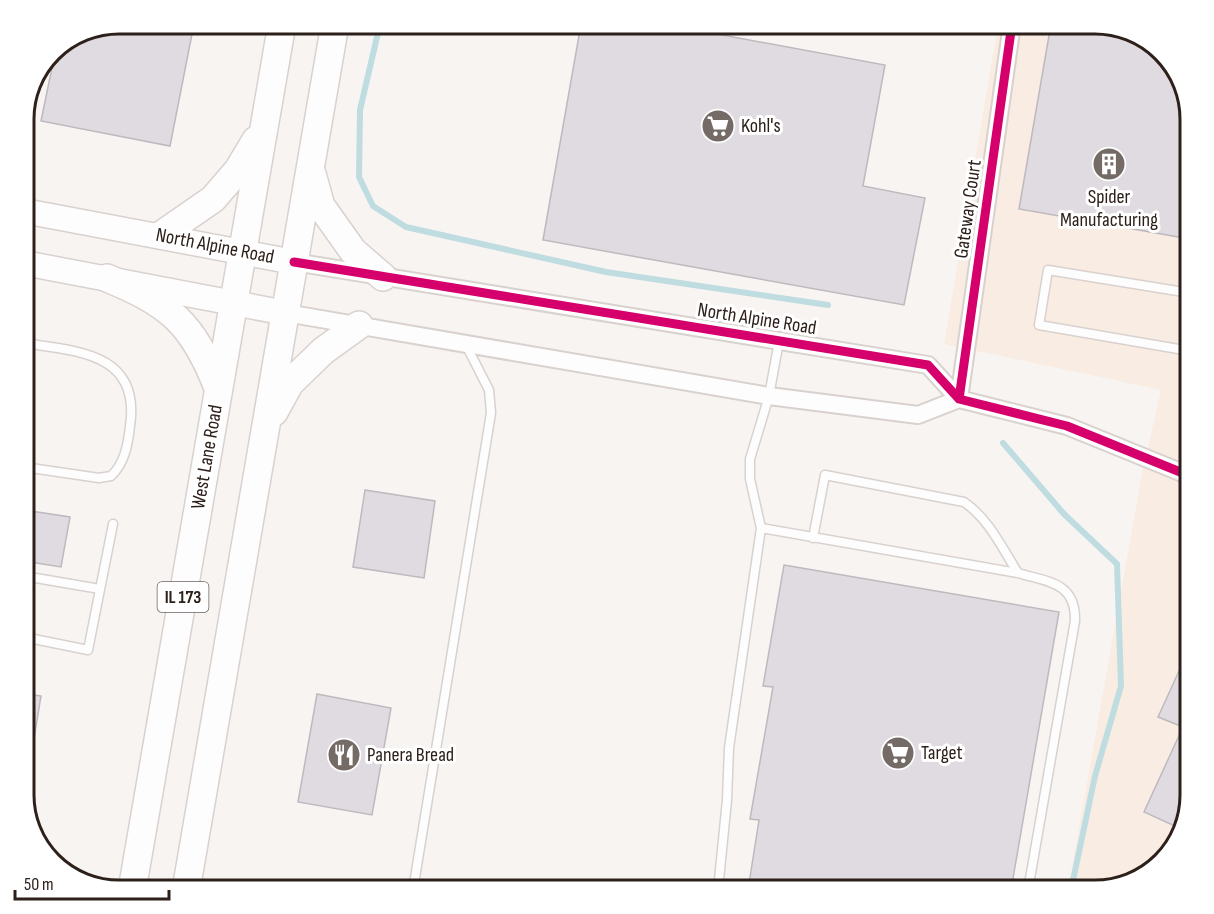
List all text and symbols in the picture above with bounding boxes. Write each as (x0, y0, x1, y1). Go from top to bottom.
supermarket icon: Kohl's (700, 108, 736, 144)
place label: Kohl's (741, 114, 781, 138)
building icon: Spider Manufacturing (1091, 146, 1127, 182)
street label: Gateway Court (949, 158, 987, 260)
place label: Spider Manufacturing (1060, 185, 1158, 232)
street label: North Alpine Road (154, 223, 276, 269)
street label: North Alpine Road (696, 298, 818, 340)
street label: West Lane Road (186, 403, 228, 511)
road number: IL 173 (158, 582, 208, 612)
supermarket icon: Target (880, 735, 916, 771)
restaurant icon: Panera Bread (326, 737, 362, 773)
place label: Target (921, 741, 963, 765)
place label: Panera Bread (367, 743, 454, 767)
scale bar (15, 863, 170, 901)
text: 50 m (24, 874, 54, 895)

